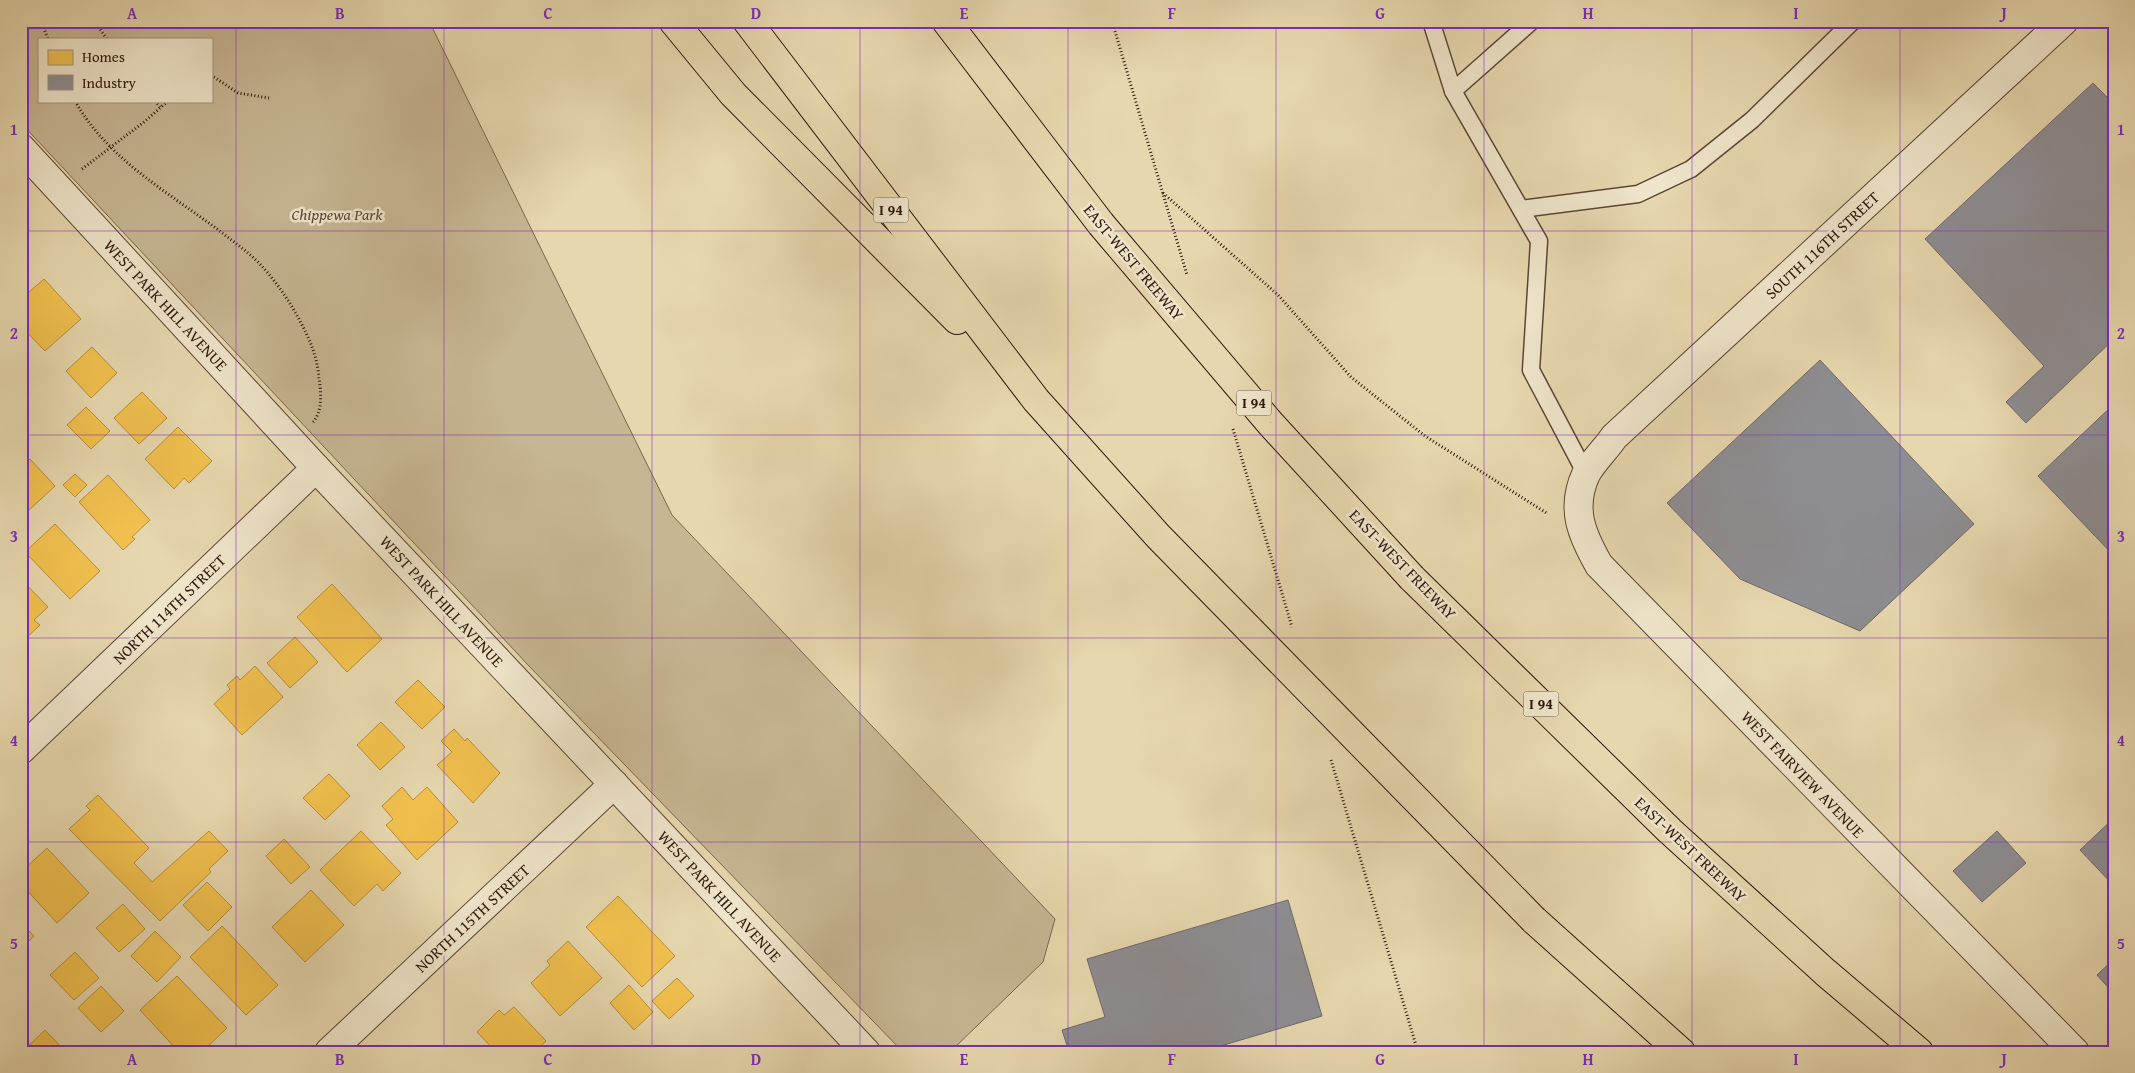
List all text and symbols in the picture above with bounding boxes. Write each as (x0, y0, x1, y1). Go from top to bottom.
text: A (127, 1, 138, 25)
text: B (335, 1, 345, 25)
text: C (543, 1, 553, 25)
text: D (751, 1, 761, 25)
text: E (960, 1, 969, 25)
text: F (1168, 1, 1176, 25)
text: G (1375, 1, 1385, 25)
text: H (1582, 1, 1594, 25)
text: I (1793, 1, 1799, 25)
text: J (1998, 1, 2007, 25)
legend (38, 38, 212, 102)
text: Homes (82, 46, 125, 67)
text: Industry (82, 72, 137, 93)
text: 1 (10, 117, 18, 141)
text: 1 (2117, 117, 2125, 141)
street label: SOUTH 116TH STREET (1759, 186, 1885, 304)
road number: I 94 (874, 198, 908, 222)
street label: EAST-WEST FREEWAY (1078, 199, 1190, 326)
park label: Chippewa Park (291, 202, 383, 226)
street label: WEST PARK HILL AVENUE (98, 234, 234, 376)
text: 2 (10, 321, 18, 345)
text: 2 (2117, 321, 2125, 345)
road number: I 94 (1236, 390, 1272, 416)
street label: EAST-WEST FREEWAY (1344, 503, 1462, 625)
text: 3 (10, 524, 18, 548)
text: 3 (2117, 524, 2125, 548)
street label: WEST PARK HILL AVENUE (374, 530, 510, 672)
street label: NORTH 114TH STREET (107, 548, 231, 670)
road number: I 94 (1524, 692, 1558, 716)
street label: WEST FAIRVIEW AVENUE (1736, 705, 1870, 843)
text: 4 (10, 728, 18, 752)
text: 4 (2117, 728, 2125, 752)
street label: EAST-WEST FREEWAY (1630, 791, 1753, 908)
street label: WEST PARK HILL AVENUE (652, 825, 788, 967)
street label: NORTH 115TH STREET (409, 858, 535, 978)
text: 5 (10, 931, 18, 955)
text: 5 (2117, 931, 2125, 955)
text: A (127, 1047, 138, 1071)
text: B (335, 1047, 345, 1071)
text: C (543, 1047, 553, 1071)
text: D (751, 1047, 761, 1071)
text: E (960, 1047, 969, 1071)
text: F (1168, 1047, 1176, 1071)
text: G (1375, 1047, 1385, 1071)
text: H (1582, 1047, 1594, 1071)
text: I (1793, 1047, 1799, 1071)
text: J (1998, 1047, 2007, 1071)

